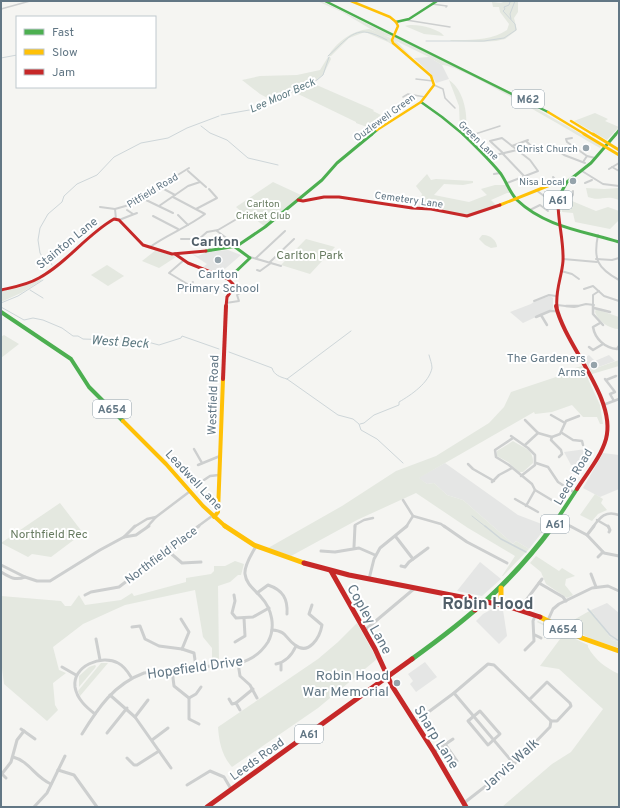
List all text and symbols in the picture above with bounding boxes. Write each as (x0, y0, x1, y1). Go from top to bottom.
legend (16, 16, 156, 88)
text: Fast (52, 25, 74, 41)
text: Slow (52, 45, 78, 61)
text: Jam (52, 65, 75, 81)
water label: Lee Moor Beck (247, 75, 318, 117)
road number: M62 (512, 90, 544, 108)
street label: Ouzlewell Green (351, 91, 418, 145)
street label: Green Lane (455, 118, 501, 164)
place label: Christ Church (517, 143, 578, 156)
marker: Christ Church (581, 143, 591, 153)
street label: Pitfield Road (125, 171, 181, 212)
place label: Nisa Local (519, 176, 565, 189)
marker: Nisa Local (568, 176, 578, 186)
street label: Cemetery Lane (374, 189, 444, 212)
road number: A61 (544, 191, 572, 209)
park label: Carlton Cricket Club (236, 198, 291, 223)
street label: Stainton Lane (34, 214, 102, 273)
district label: Carlton (191, 234, 239, 251)
park label: Carlton Park (276, 248, 344, 264)
marker: Carlton Primary School (213, 255, 223, 265)
place label: Carlton Primary School (177, 267, 259, 297)
water label: West Beck (90, 333, 150, 353)
place label: The Gardeners Arms (507, 351, 586, 381)
street label: Westfield Road (205, 355, 223, 435)
marker: The Gardeners Arms (589, 360, 599, 370)
road number: A654 (93, 400, 131, 418)
street label: Leeds Road (551, 446, 597, 509)
street label: Leadwell Lane (161, 447, 225, 514)
road number: A61 (541, 515, 569, 533)
street label: Northfield Place (122, 523, 201, 588)
park label: Northfield Rec (10, 527, 88, 543)
street label: Copley Lane (342, 582, 395, 658)
district label: Robin Hood (442, 594, 534, 616)
road number: A654 (544, 620, 582, 638)
street label: Hopefield Drive (146, 653, 244, 684)
place label: Robin Hood War Memorial (303, 668, 389, 701)
marker: Robin Hood War Memorial (392, 678, 402, 688)
street label: Sharp Lane (410, 703, 462, 773)
road number: A61 (295, 725, 323, 743)
street label: Leeds Road (227, 735, 288, 785)
street label: Jarvis Walk (479, 735, 543, 795)

